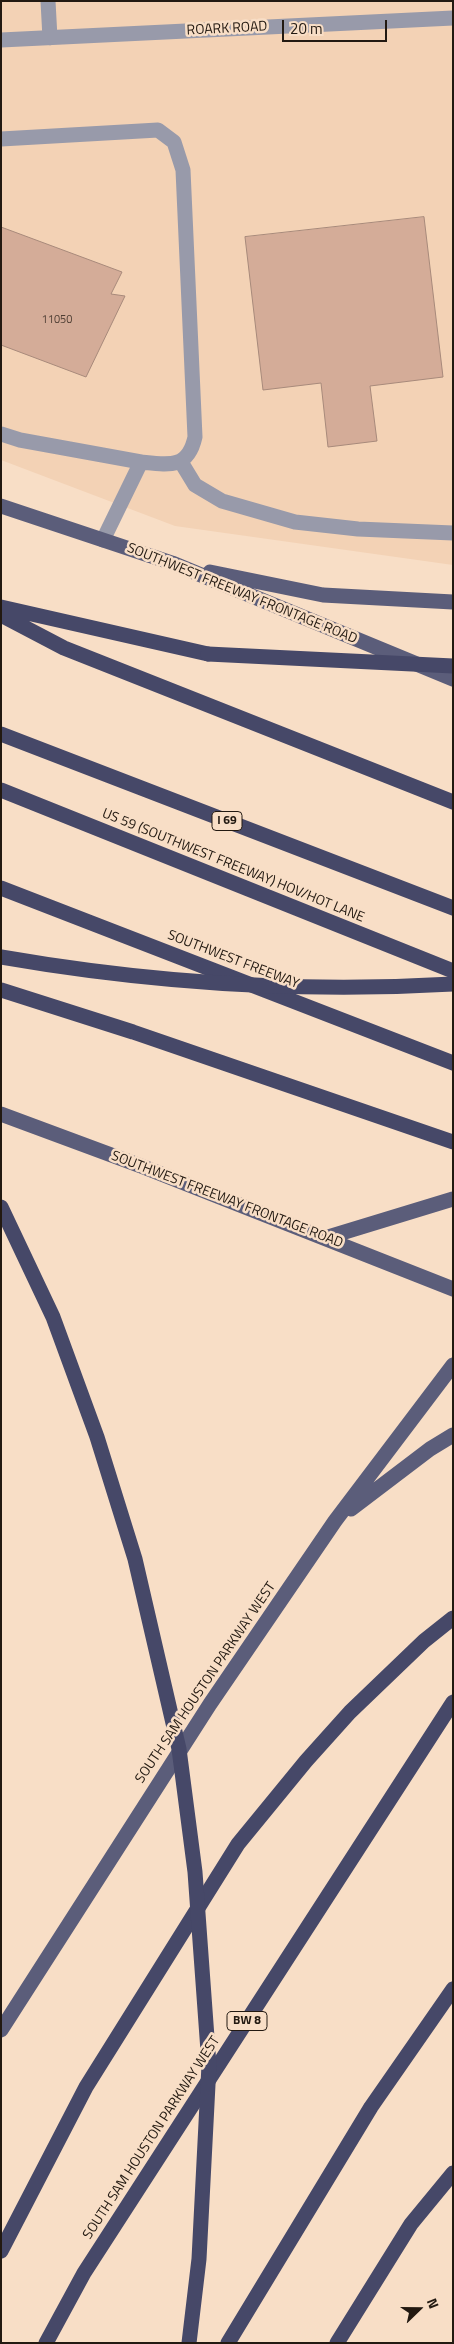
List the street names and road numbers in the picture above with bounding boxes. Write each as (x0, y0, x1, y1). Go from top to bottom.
street label: ROARK ROAD (186, 18, 268, 40)
street label: SOUTHWEST FREEWAY FRONTAGE ROAD (124, 540, 360, 648)
street label: US 59 (SOUTHWEST FREEWAY) HOV/HOT LANE (99, 805, 367, 927)
road number: I 69 (212, 811, 242, 830)
street label: SOUTHWEST FREEWAY (165, 927, 301, 993)
street label: SOUTHWEST FREEWAY FRONTAGE ROAD (109, 1148, 345, 1252)
street label: SOUTH SAM HOUSTON PARKWAY WEST (132, 1579, 280, 1787)
road number: BW 8 (227, 2012, 267, 2030)
street label: SOUTH SAM HOUSTON PARKWAY WEST (80, 2033, 224, 2243)

